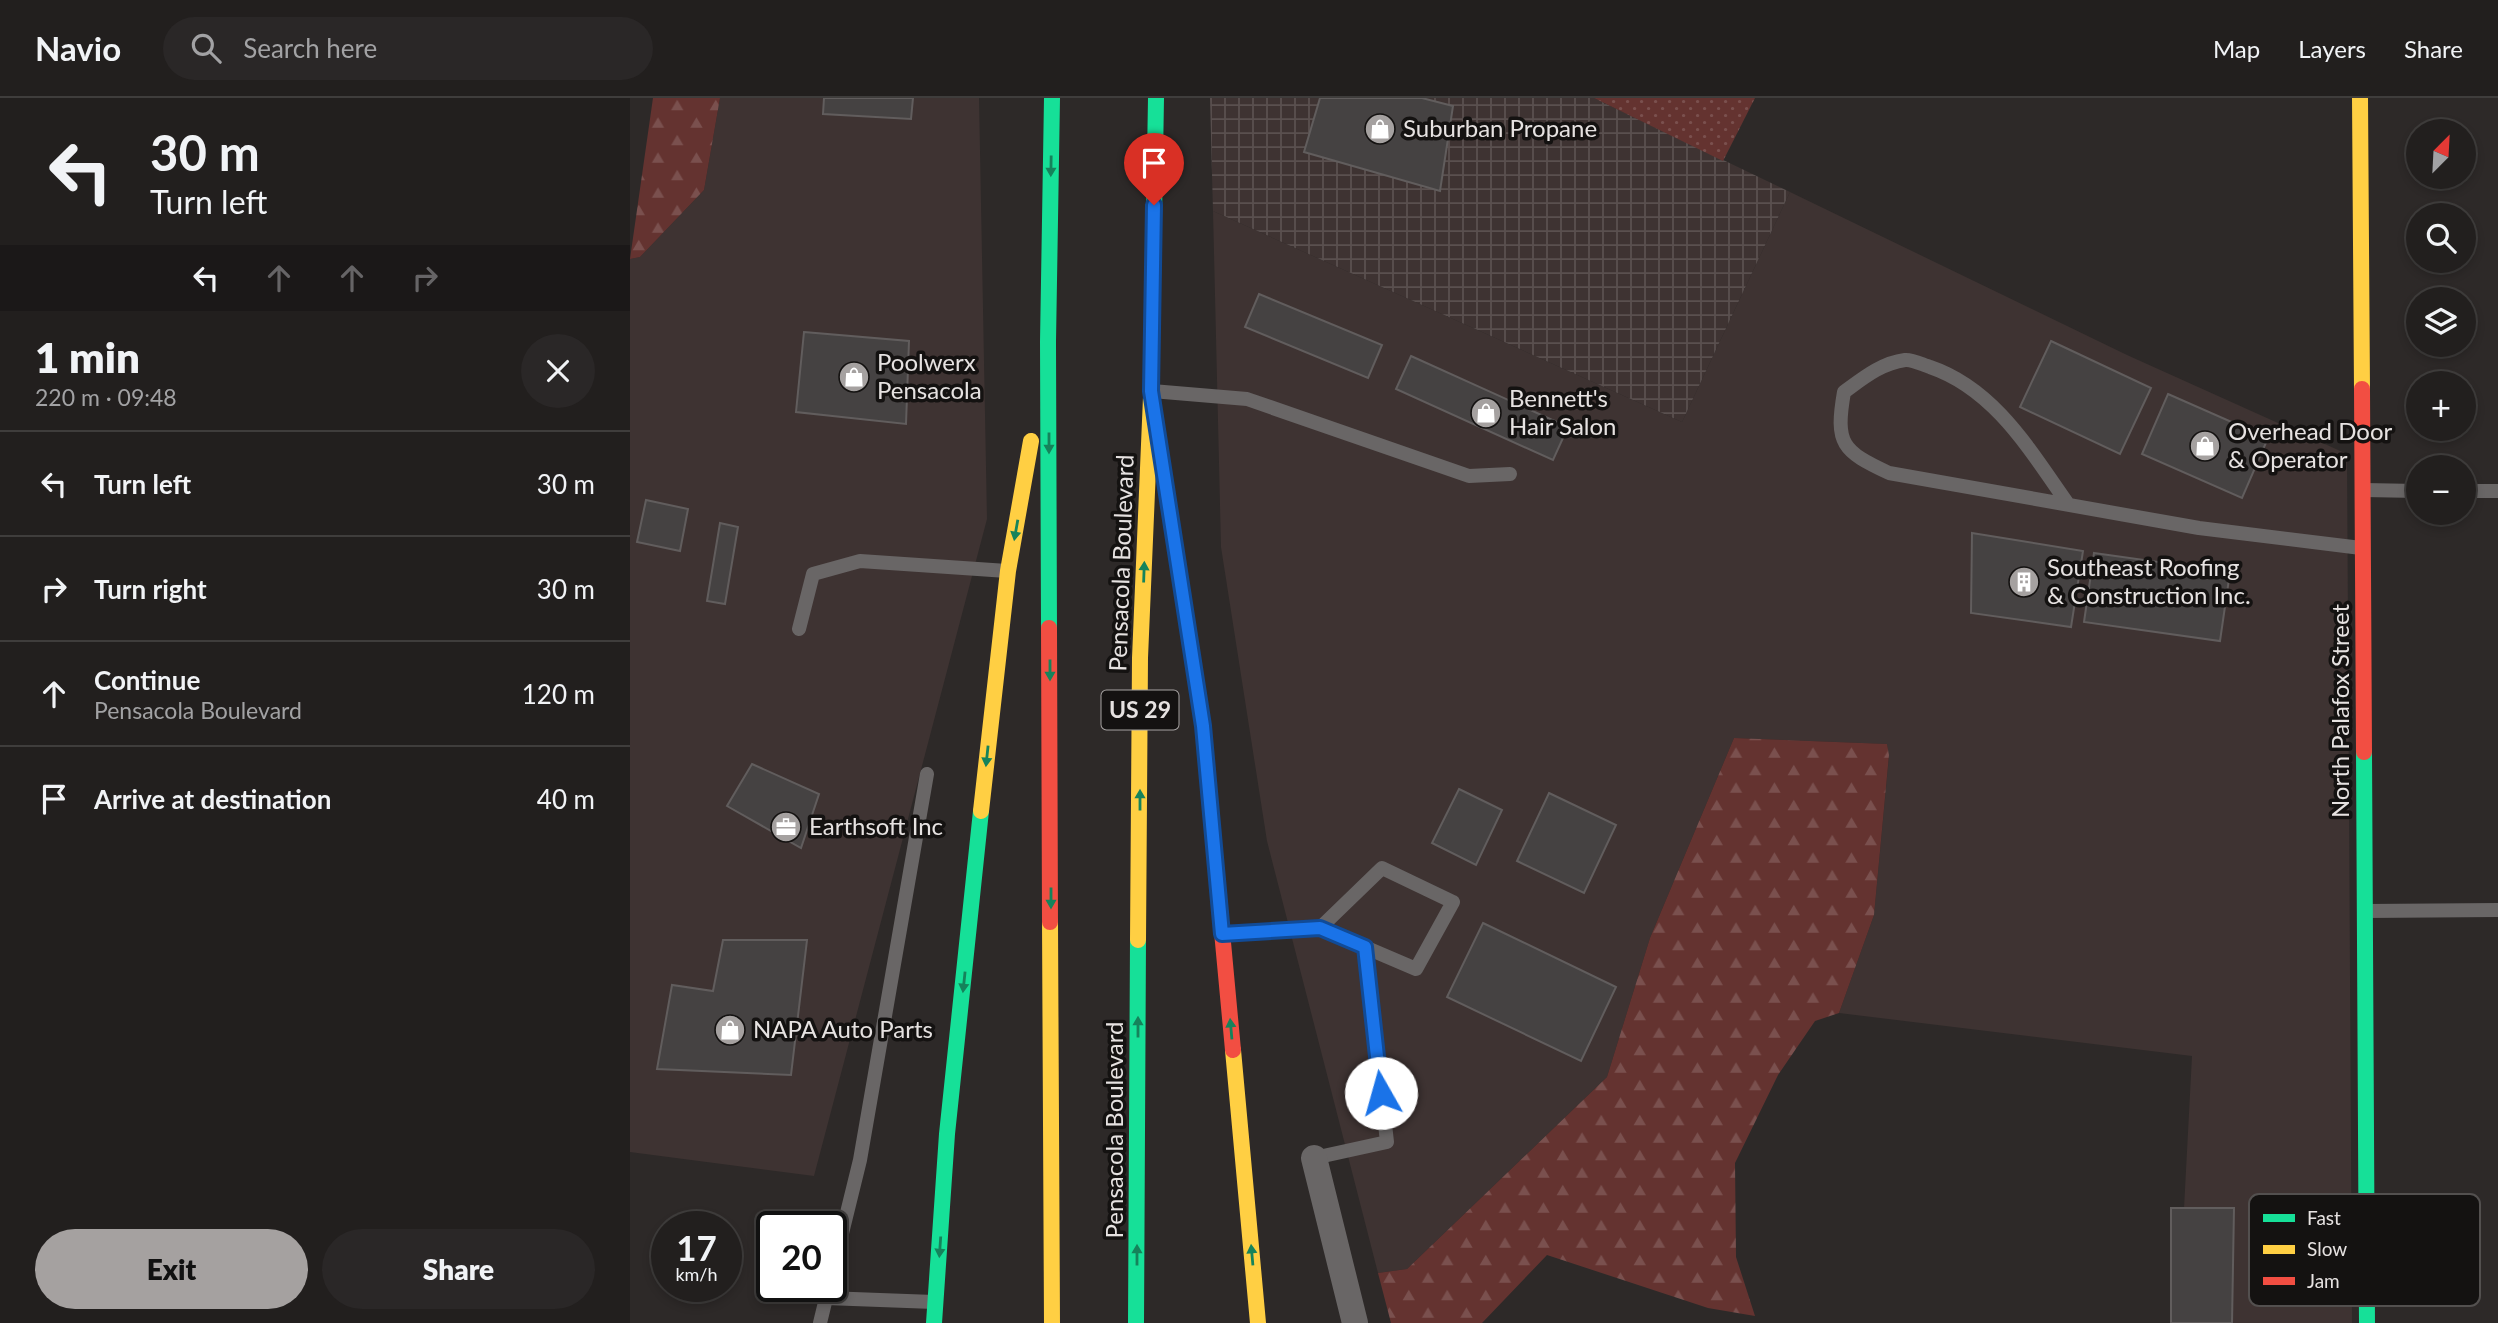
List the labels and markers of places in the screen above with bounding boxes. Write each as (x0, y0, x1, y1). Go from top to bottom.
shop icon: Suburban Propane (1363, 112, 1397, 146)
place label: Suburban Propane (1403, 113, 1597, 142)
pin (1124, 133, 1184, 205)
place label: Poolwerx Pensacola (877, 347, 982, 404)
shop icon: Poolwerx Pensacola (837, 360, 871, 394)
place label: Bennett's Hair Salon (1509, 383, 1616, 440)
shop icon: Bennett's Hair Salon (1469, 396, 1503, 430)
place label: Overhead Door & Operator (2228, 416, 2392, 473)
shop icon: Overhead Door & Operator (2188, 429, 2222, 463)
place label: Southeast Roofing & Construction Inc. (2047, 552, 2251, 609)
building icon: Southeast Roofing & Construction Inc. (2007, 565, 2041, 599)
office icon: Earthsoft Inc (769, 810, 803, 844)
place label: Earthsoft Inc (809, 811, 943, 840)
shop icon: NAPA Auto Parts (713, 1013, 747, 1047)
place label: NAPA Auto Parts (753, 1014, 933, 1043)

